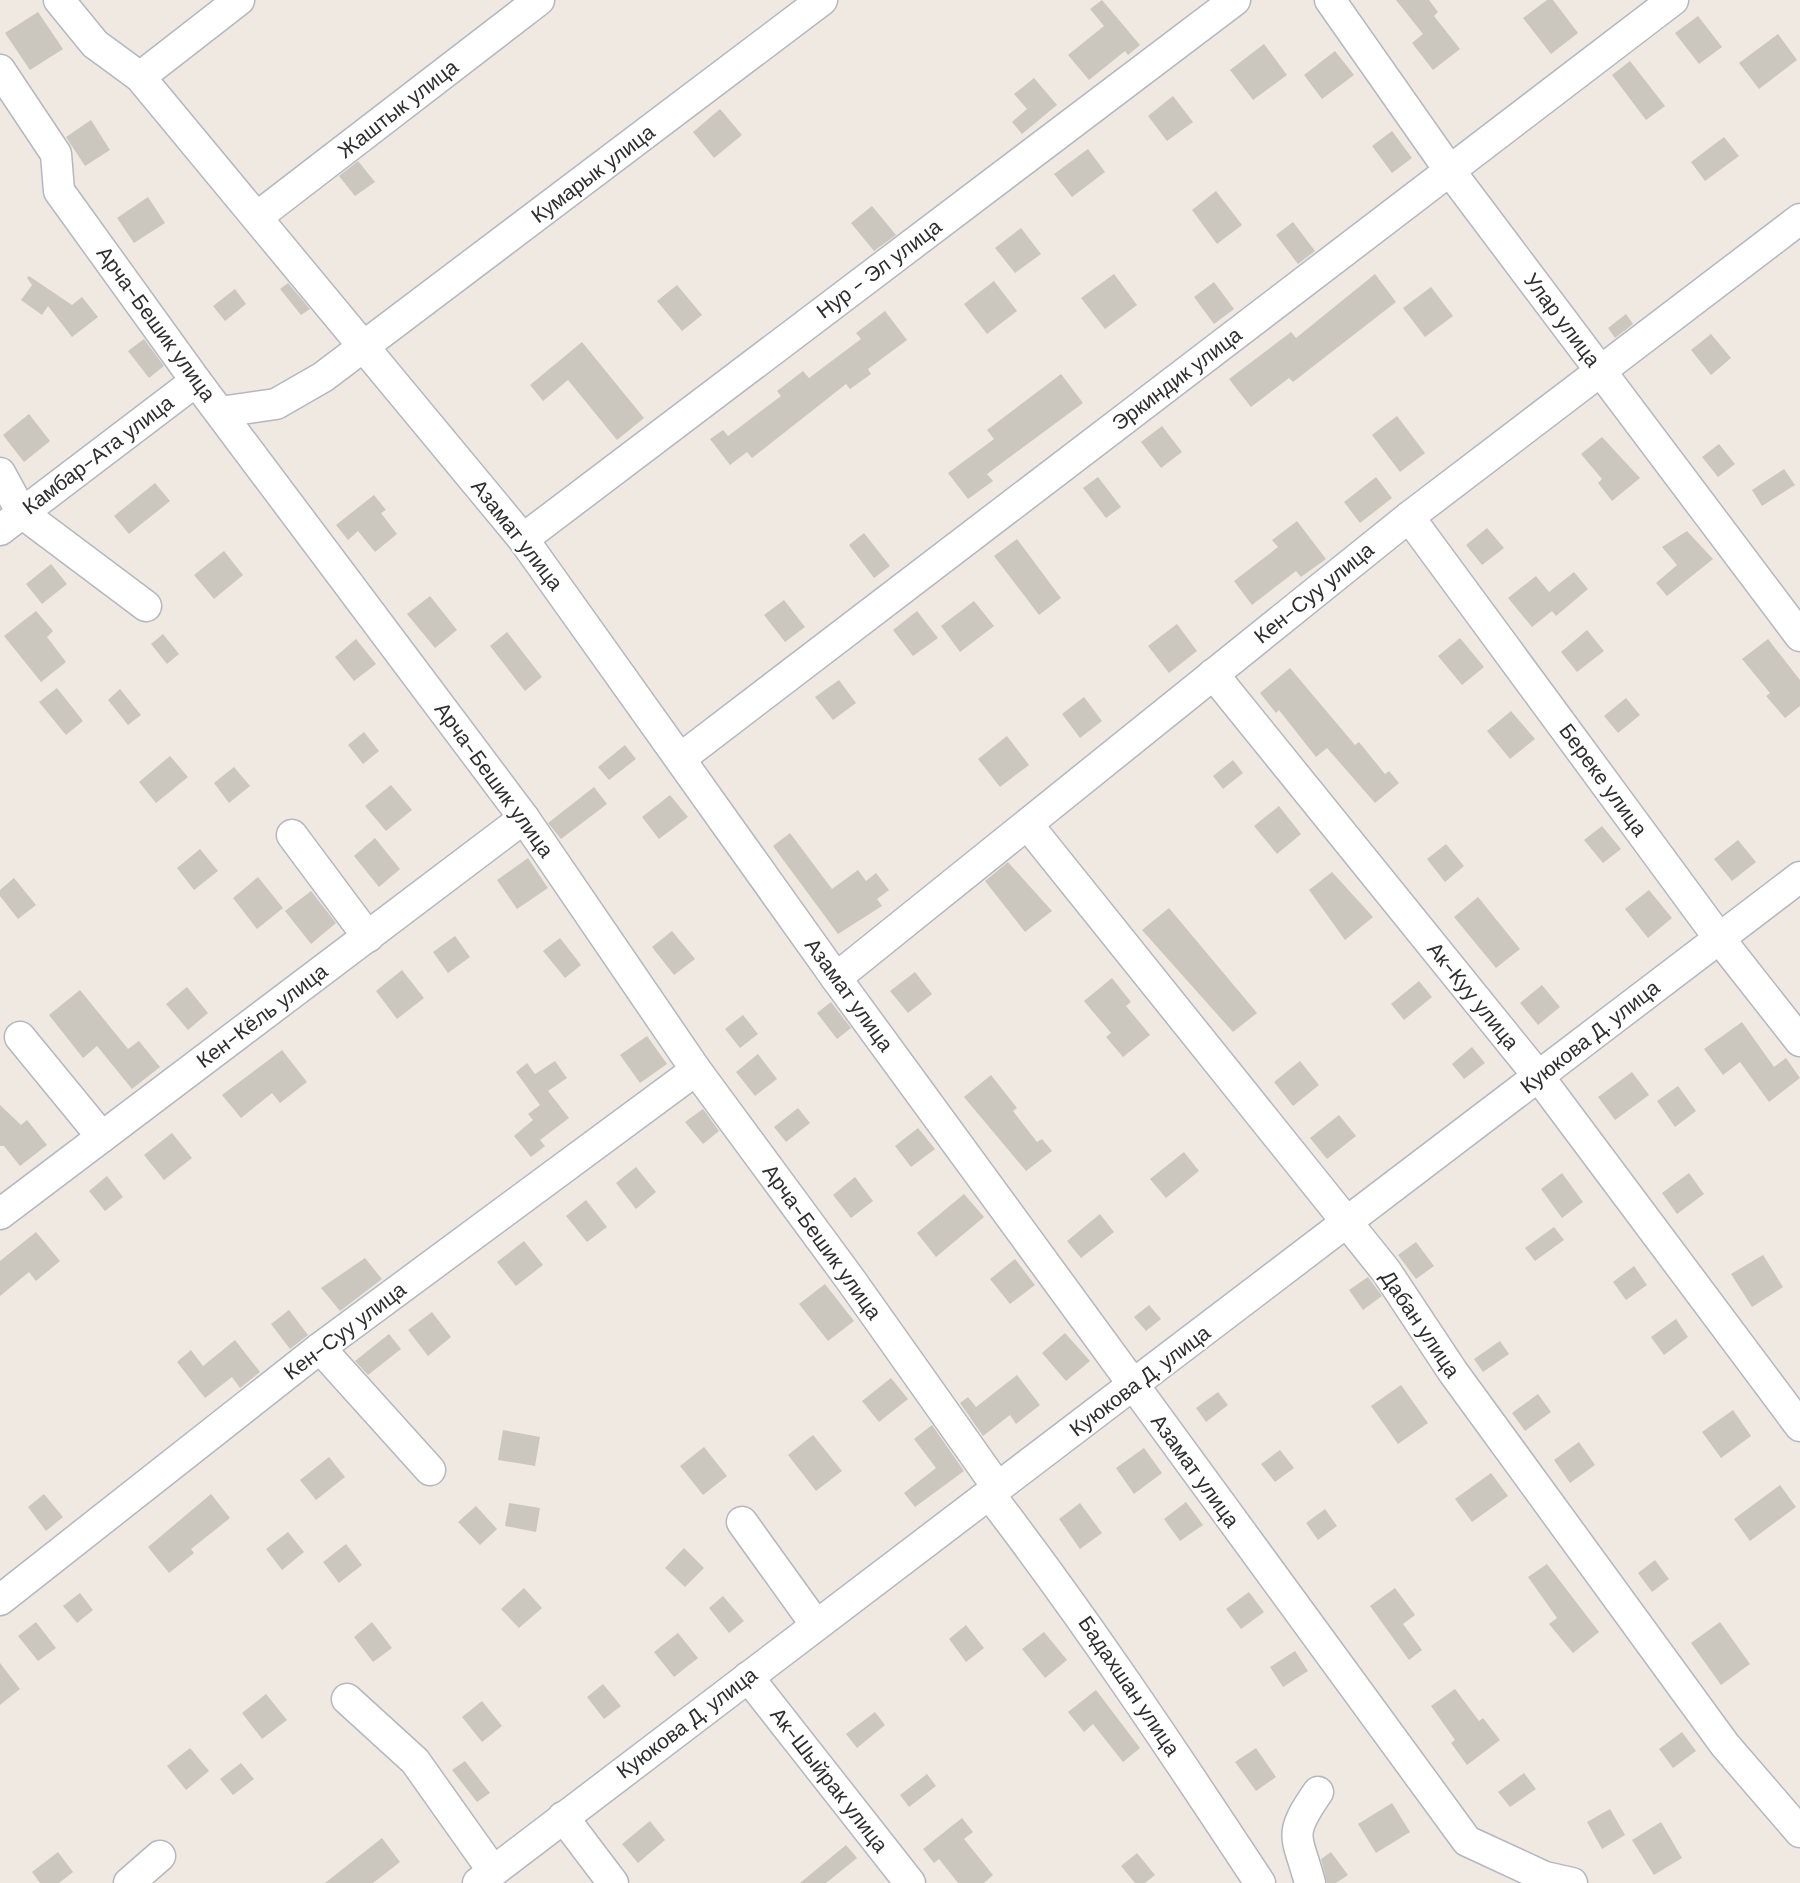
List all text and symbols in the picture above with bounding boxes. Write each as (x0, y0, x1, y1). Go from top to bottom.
street label: Жаштык улица (332, 53, 464, 165)
street label: Кумарык улица (526, 118, 661, 230)
street label: Нур - Эл улица (811, 213, 947, 325)
street label: Арча-Бешик улица (90, 241, 222, 408)
street label: Улар улица (1517, 267, 1607, 373)
street label: Эркиндик улица (1106, 321, 1248, 437)
street label: Камбар-Ата улица (17, 389, 179, 521)
street label: Азамат улица (465, 474, 569, 597)
street label: Кен-Суу улица (1248, 536, 1380, 650)
street label: Арча-Бешик улица (428, 697, 560, 864)
street label: Береке улица (1553, 718, 1654, 842)
street label: Азамат улица (798, 933, 900, 1058)
street label: Ак-Куу улица (1421, 936, 1525, 1056)
street label: Кен-Кёль улица (191, 957, 333, 1075)
street label: Куюкова Д. улица (1515, 974, 1666, 1100)
street label: Арча-Бешик улица (756, 1159, 888, 1326)
street label: Дабан улица (1374, 1265, 1466, 1384)
street label: Кен-Суу улица (278, 1276, 412, 1386)
street label: Куюкова Д. улица (1064, 1319, 1216, 1443)
street label: Азамат улица (1144, 1409, 1246, 1534)
street label: Бадахшан улица (1072, 1610, 1186, 1762)
street label: Куюкова Д. улица (611, 1661, 763, 1785)
street label: Ак-Шыйрак улица (764, 1702, 895, 1858)

